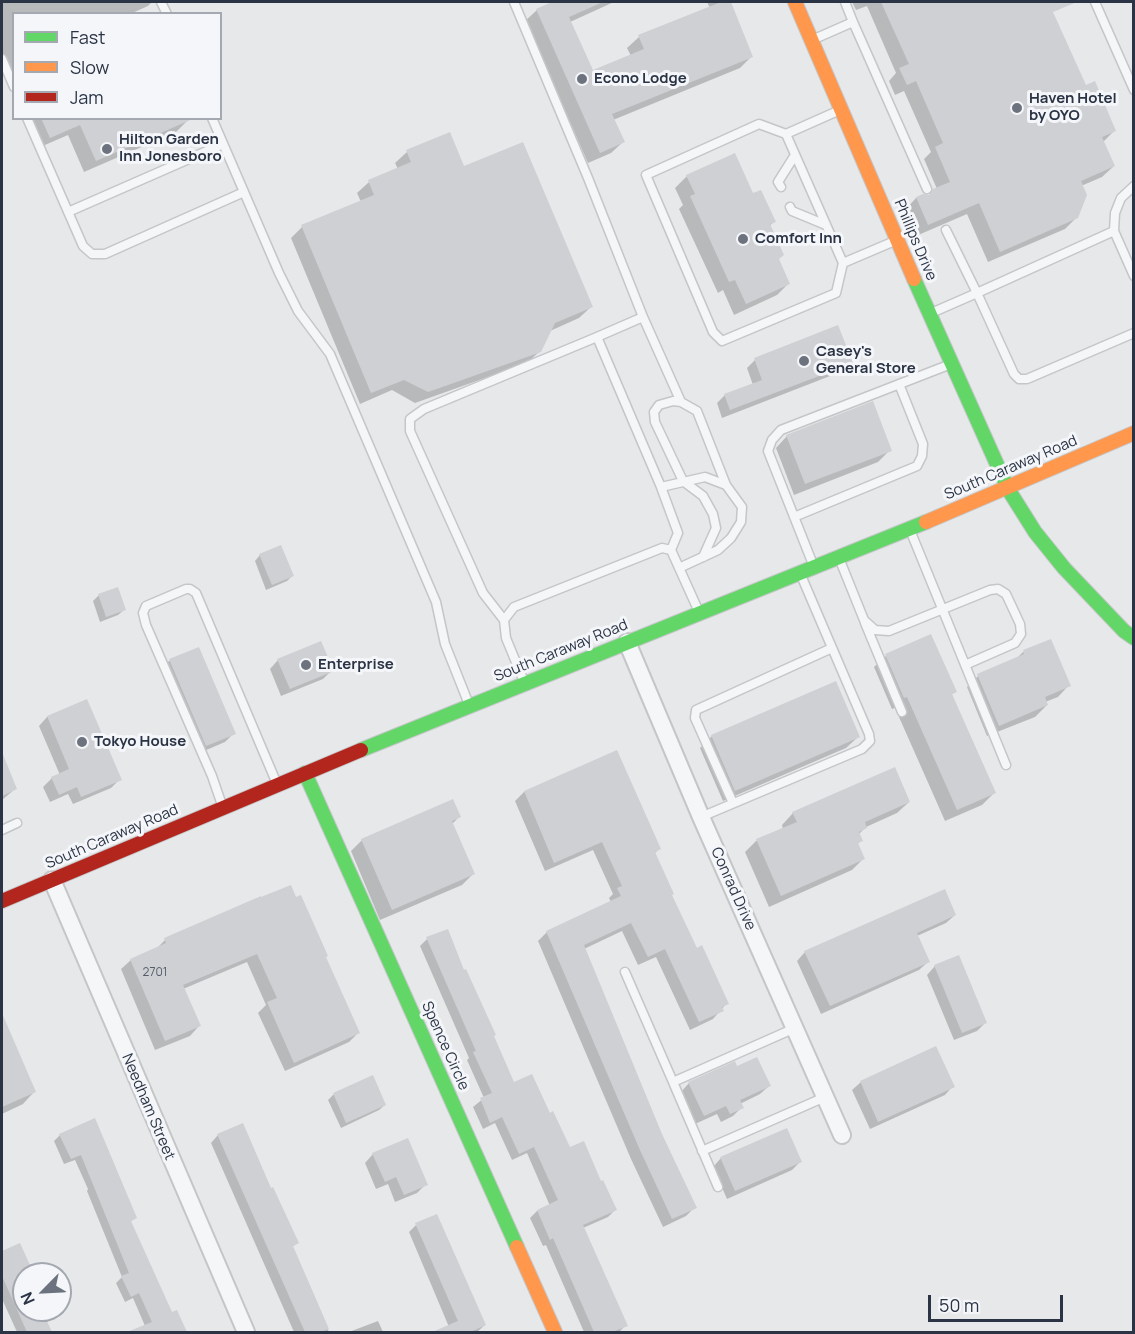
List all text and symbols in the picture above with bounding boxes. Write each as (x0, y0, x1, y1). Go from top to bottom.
legend (12, 12, 222, 120)
text: Fast (70, 25, 105, 49)
text: Slow (70, 55, 109, 79)
place label: Econo Lodge (594, 70, 687, 88)
marker: Econo Lodge (575, 72, 589, 86)
text: Jam (70, 85, 104, 109)
place label: Haven Hotel by OYO (1029, 90, 1117, 125)
marker: Haven Hotel by OYO (1010, 101, 1024, 115)
place label: Hilton Garden Inn Jonesboro (119, 131, 222, 166)
marker: Hilton Garden Inn Jonesboro (100, 142, 114, 156)
street label: Phillips Drive (890, 197, 940, 283)
place label: Comfort Inn (755, 230, 842, 248)
marker: Comfort Inn (736, 232, 750, 246)
place label: Casey's General Store (816, 343, 916, 378)
marker: Casey's General Store (797, 354, 811, 368)
street label: South Caraway Road (942, 432, 1080, 504)
street label: South Caraway Road (492, 616, 630, 686)
place label: Enterprise (318, 656, 394, 674)
marker: Enterprise (299, 658, 313, 672)
place label: Tokyo House (94, 733, 186, 751)
marker: Tokyo House (75, 735, 89, 749)
street label: South Caraway Road (43, 801, 181, 873)
street label: Conrad Drive (707, 845, 759, 933)
house number: 2701 (143, 966, 167, 980)
street label: Spence Circle (417, 999, 473, 1093)
street label: Needham Street (118, 1051, 178, 1163)
north arrow (12, 1262, 72, 1322)
scale bar (931, 1283, 1066, 1321)
text: N (15, 1289, 40, 1308)
text: 50 m (939, 1293, 979, 1317)

